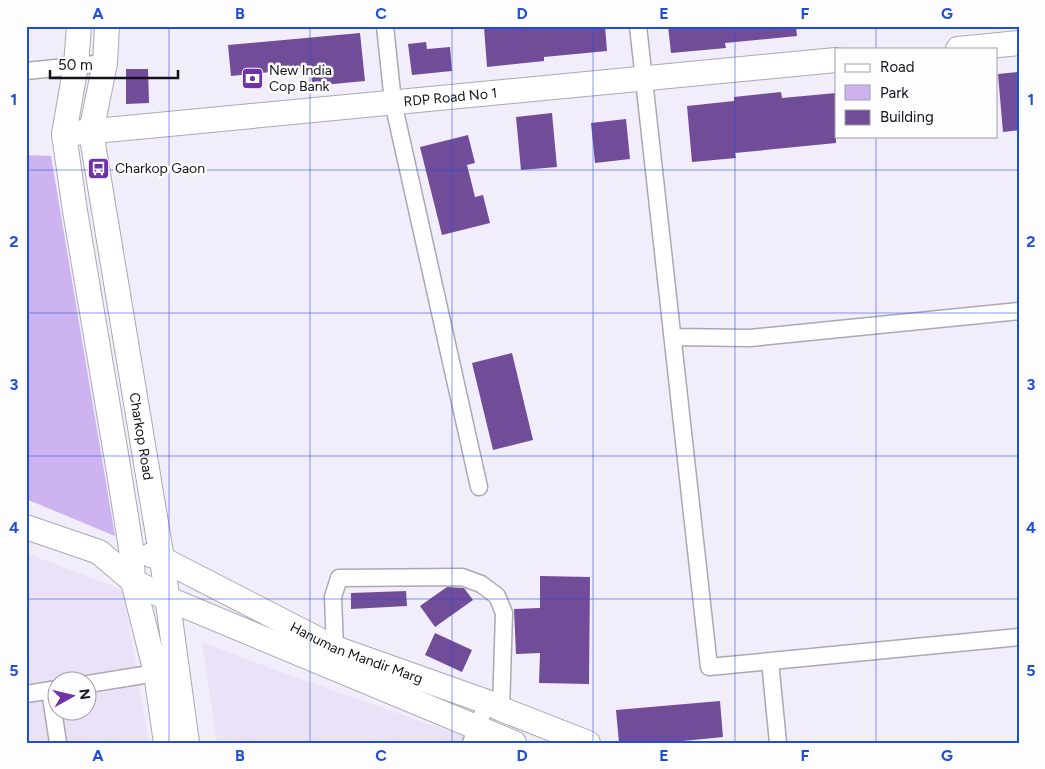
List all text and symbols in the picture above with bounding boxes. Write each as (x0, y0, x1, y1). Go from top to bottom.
text: A (92, 4, 104, 23)
text: B (235, 4, 245, 23)
text: C (375, 4, 387, 23)
text: D (516, 4, 528, 23)
text: E (659, 4, 669, 23)
text: F (801, 4, 810, 23)
text: G (941, 4, 953, 23)
scale bar (50, 48, 178, 80)
legend (835, 48, 998, 138)
text: 50 m (58, 56, 93, 74)
text: Road (880, 58, 915, 76)
place label: New India Cop Bank (269, 62, 332, 95)
bank icon: New India Cop Bank (241, 66, 265, 90)
street label: RDP Road No 1 (403, 84, 498, 110)
text: Park (880, 84, 909, 102)
text: 1 (11, 90, 17, 109)
text: 1 (1028, 90, 1034, 109)
text: Building (880, 108, 934, 126)
bus stop icon: Charkop Gaon (87, 156, 111, 180)
place label: Charkop Gaon (115, 160, 205, 177)
text: 2 (9, 232, 19, 251)
text: 2 (1026, 232, 1036, 251)
text: 3 (10, 375, 19, 394)
text: 3 (1027, 375, 1036, 394)
street label: Charkop Road (126, 391, 157, 481)
text: 4 (9, 518, 19, 537)
text: 4 (1026, 518, 1036, 537)
street label: Hanuman Mandir Marg (287, 618, 425, 687)
text: 5 (9, 661, 19, 680)
text: 5 (1026, 661, 1036, 680)
north arrow (48, 672, 98, 722)
text: N (75, 688, 94, 701)
text: A (92, 746, 104, 765)
text: B (235, 746, 245, 765)
text: C (375, 746, 387, 765)
text: D (516, 746, 528, 765)
text: E (659, 746, 669, 765)
text: F (801, 746, 810, 765)
text: G (941, 746, 953, 765)

